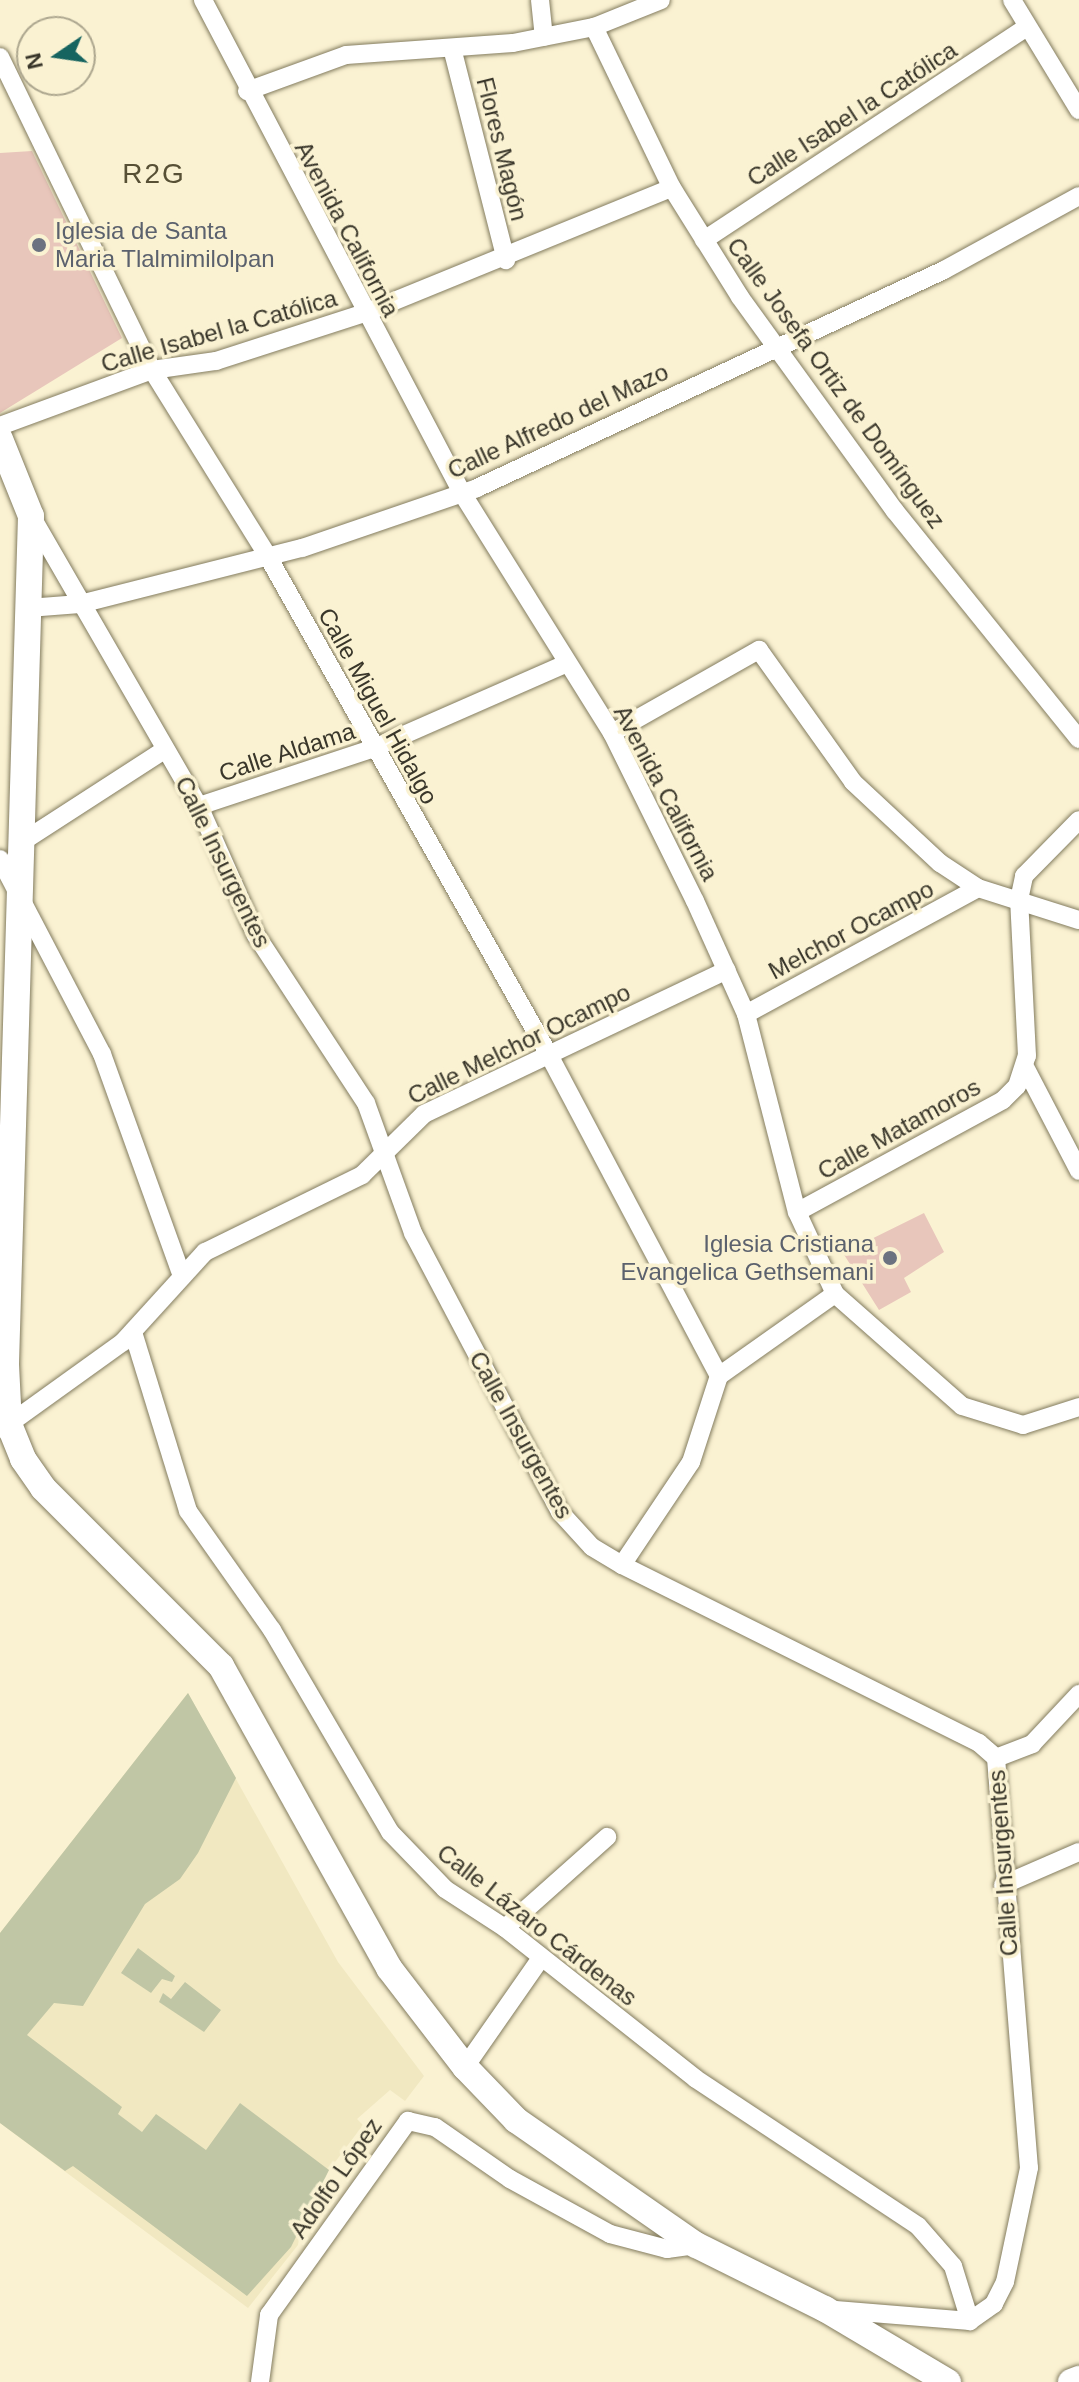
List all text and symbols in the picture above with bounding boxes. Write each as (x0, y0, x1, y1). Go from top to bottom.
north arrow (16, 16, 96, 96)
street label: Calle Isabel la Católica (742, 35, 962, 193)
text: N (20, 51, 48, 72)
street label: Flores Magón (470, 74, 534, 224)
street label: Avenida California (289, 136, 405, 322)
district label: R2G (122, 157, 186, 191)
place label: Iglesia de Santa Maria Tlalmimilolpan (55, 217, 275, 273)
street label: Calle Josefa Ortiz de Domínguez (721, 232, 951, 534)
marker: Iglesia de Santa Maria Tlalmimilolpan (30, 236, 48, 254)
street label: Calle Isabel la Católica (98, 284, 340, 378)
street label: Calle Alfredo del Mazo (442, 357, 674, 485)
street label: Calle Miguel Hidalgo (312, 603, 444, 809)
street label: Avenida California (608, 700, 724, 886)
street label: Calle Aldama (215, 716, 359, 788)
street label: Calle Insurgentes (169, 772, 277, 952)
street label: Melchor Ocampo (764, 874, 938, 986)
street label: Calle Melchor Ocampo (403, 978, 635, 1110)
street label: Calle Matamoros (813, 1072, 985, 1186)
place label: Iglesia Cristiana Evangelica Gethsemani (621, 1230, 874, 1286)
marker: Iglesia Cristiana Evangelica Gethsemani (881, 1249, 899, 1267)
street label: Calle Insurgentes (463, 1346, 579, 1524)
street label: Calle Insurgentes (982, 1769, 1024, 1957)
street label: Calle Lázaro Cárdenas (431, 1838, 643, 2012)
street label: Adolfo López (284, 2112, 388, 2244)

